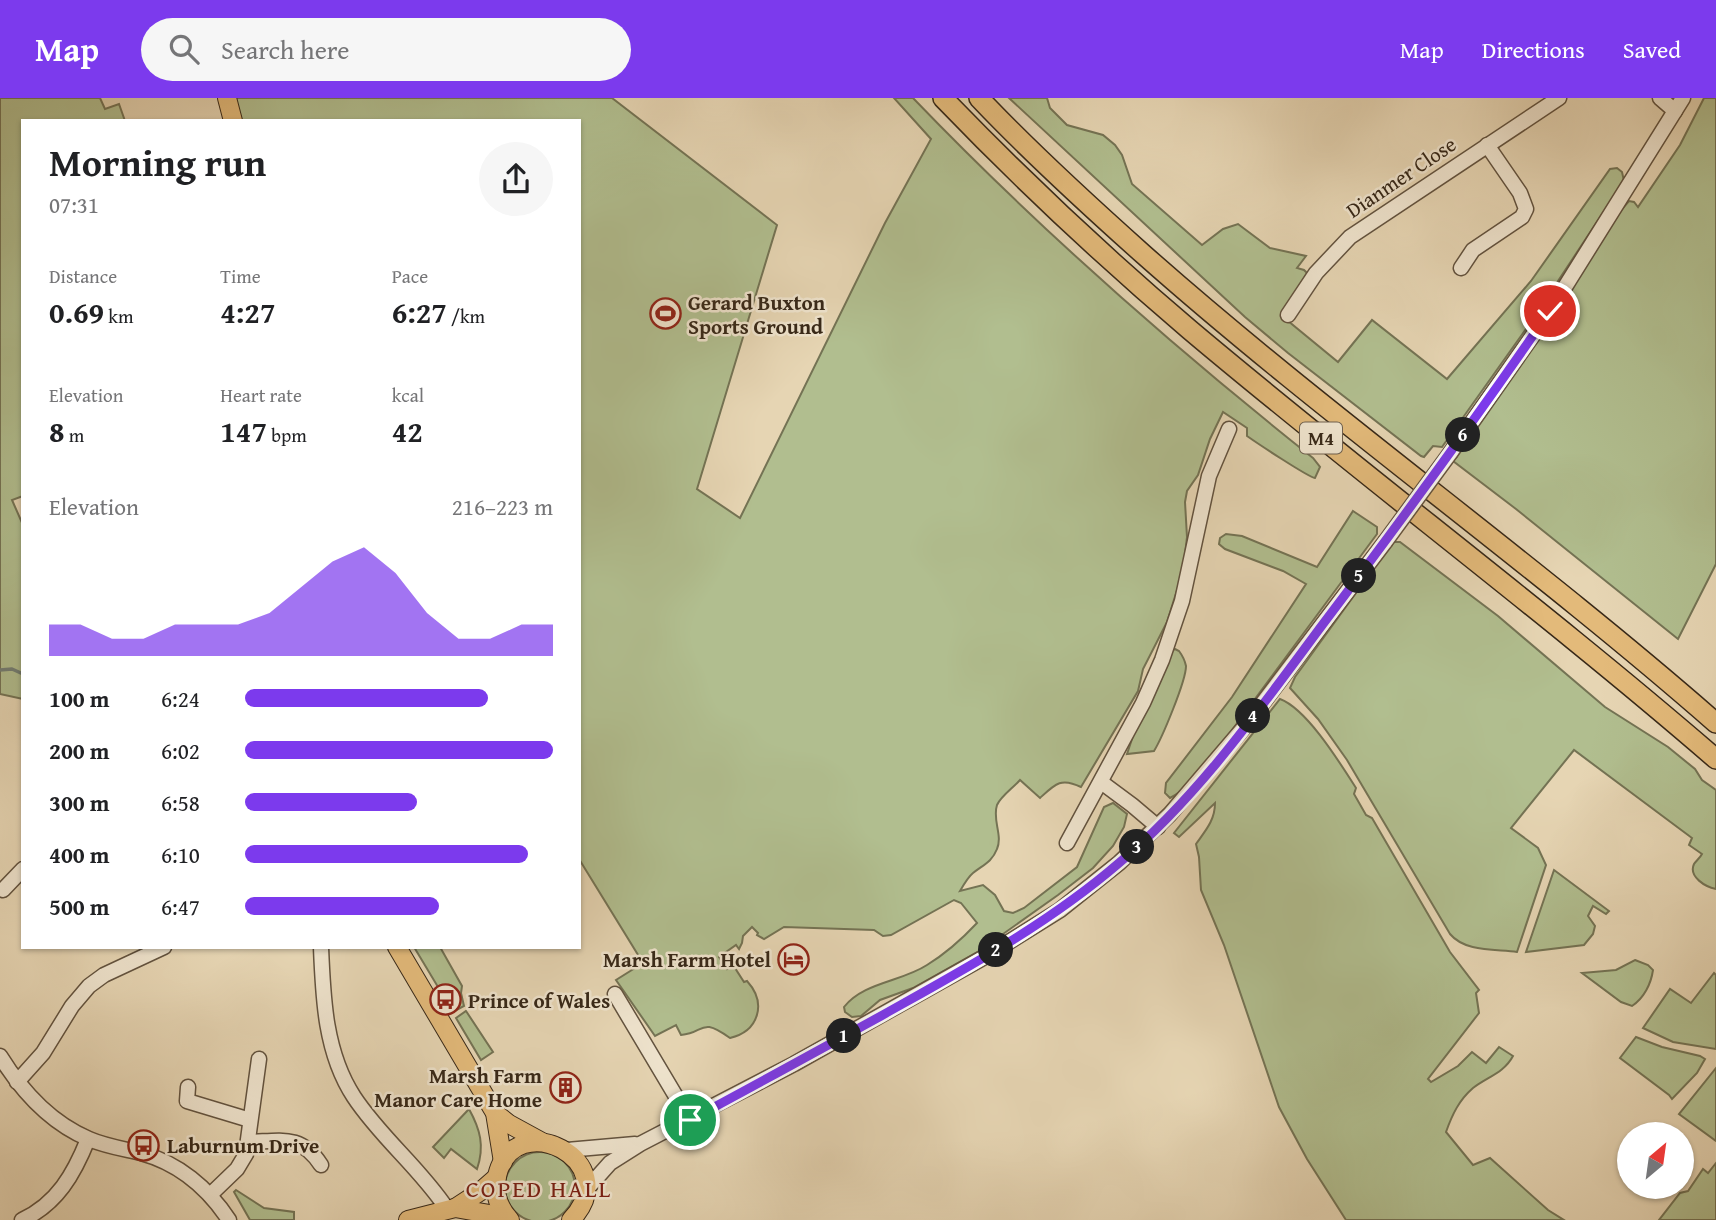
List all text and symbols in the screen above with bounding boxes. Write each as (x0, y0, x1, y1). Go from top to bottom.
search box (141, 18, 631, 81)
text: Map (35, 25, 99, 73)
icon: search (165, 30, 203, 68)
text: Search here (221, 30, 349, 69)
text: Map (1400, 32, 1444, 67)
text: Directions (1482, 32, 1585, 67)
text: Saved (1623, 32, 1681, 67)
street label: Dianmer Close (1340, 129, 1462, 225)
text: Morning run (49, 134, 266, 190)
button: share (479, 142, 553, 216)
text: 07:31 (49, 188, 99, 221)
text: Distance (49, 262, 117, 290)
text: Time (220, 262, 261, 290)
text: Pace (392, 262, 428, 290)
pin (1520, 281, 1580, 341)
place label: Gerard Buxton Sports Ground (688, 287, 826, 342)
text: 0.69 (49, 290, 104, 334)
text: 4:27 (220, 290, 275, 334)
text: 6:27 (392, 290, 447, 334)
icon: check (1531, 292, 1569, 330)
sports icon: Gerard Buxton Sports Ground (648, 297, 682, 331)
text: km (104, 302, 133, 330)
text: /km (447, 302, 485, 330)
text: Elevation (49, 381, 123, 409)
text: Heart rate (220, 381, 302, 409)
text: kcal (392, 381, 424, 409)
text: 8 (49, 409, 65, 453)
text: 147 (220, 409, 267, 453)
text: 42 (392, 409, 423, 453)
pin: 6 (1446, 418, 1480, 452)
text: 6 (1458, 420, 1467, 448)
text: m (65, 421, 84, 449)
text: bpm (267, 421, 307, 449)
road number: M4 (1300, 422, 1342, 454)
text: Elevation (49, 490, 139, 523)
text: 216–223 m (452, 490, 553, 523)
pin: 5 (1342, 559, 1376, 594)
text: 5 (1354, 561, 1363, 589)
text: 100 m (49, 682, 110, 715)
text: 6:24 (161, 682, 200, 715)
pin: 4 (1236, 698, 1270, 734)
text: 4 (1248, 701, 1257, 729)
text: 200 m (49, 734, 110, 767)
text: 6:02 (161, 734, 200, 767)
text: 300 m (49, 786, 110, 819)
text: 6:58 (161, 786, 200, 819)
pin: 3 (1120, 830, 1154, 864)
text: 3 (1132, 832, 1141, 860)
text: 400 m (49, 838, 110, 871)
text: 6:10 (161, 838, 200, 871)
text: 500 m (49, 890, 110, 923)
text: 6:47 (161, 890, 200, 923)
pin: 2 (978, 932, 1014, 968)
text: 2 (991, 935, 1000, 963)
hotel icon: Marsh Farm Hotel (777, 942, 811, 976)
place label: Marsh Farm Hotel (603, 944, 771, 975)
bus stop icon: Prince of Wales (428, 983, 462, 1017)
place label: Prince of Wales (468, 985, 610, 1016)
pin: 1 (826, 1018, 862, 1054)
text: 1 (839, 1021, 848, 1049)
place label: Marsh Farm Manor Care Home (374, 1060, 542, 1115)
building icon: Marsh Farm Manor Care Home (548, 1070, 582, 1104)
pin (660, 1090, 720, 1150)
icon: arrive (671, 1101, 709, 1139)
north arrow (1617, 1122, 1694, 1199)
map controls (1617, 1122, 1694, 1199)
bus stop icon: Laburnum Drive (127, 1128, 161, 1162)
place label: Laburnum Drive (167, 1130, 319, 1161)
district label: COPED HALL (466, 1171, 612, 1206)

